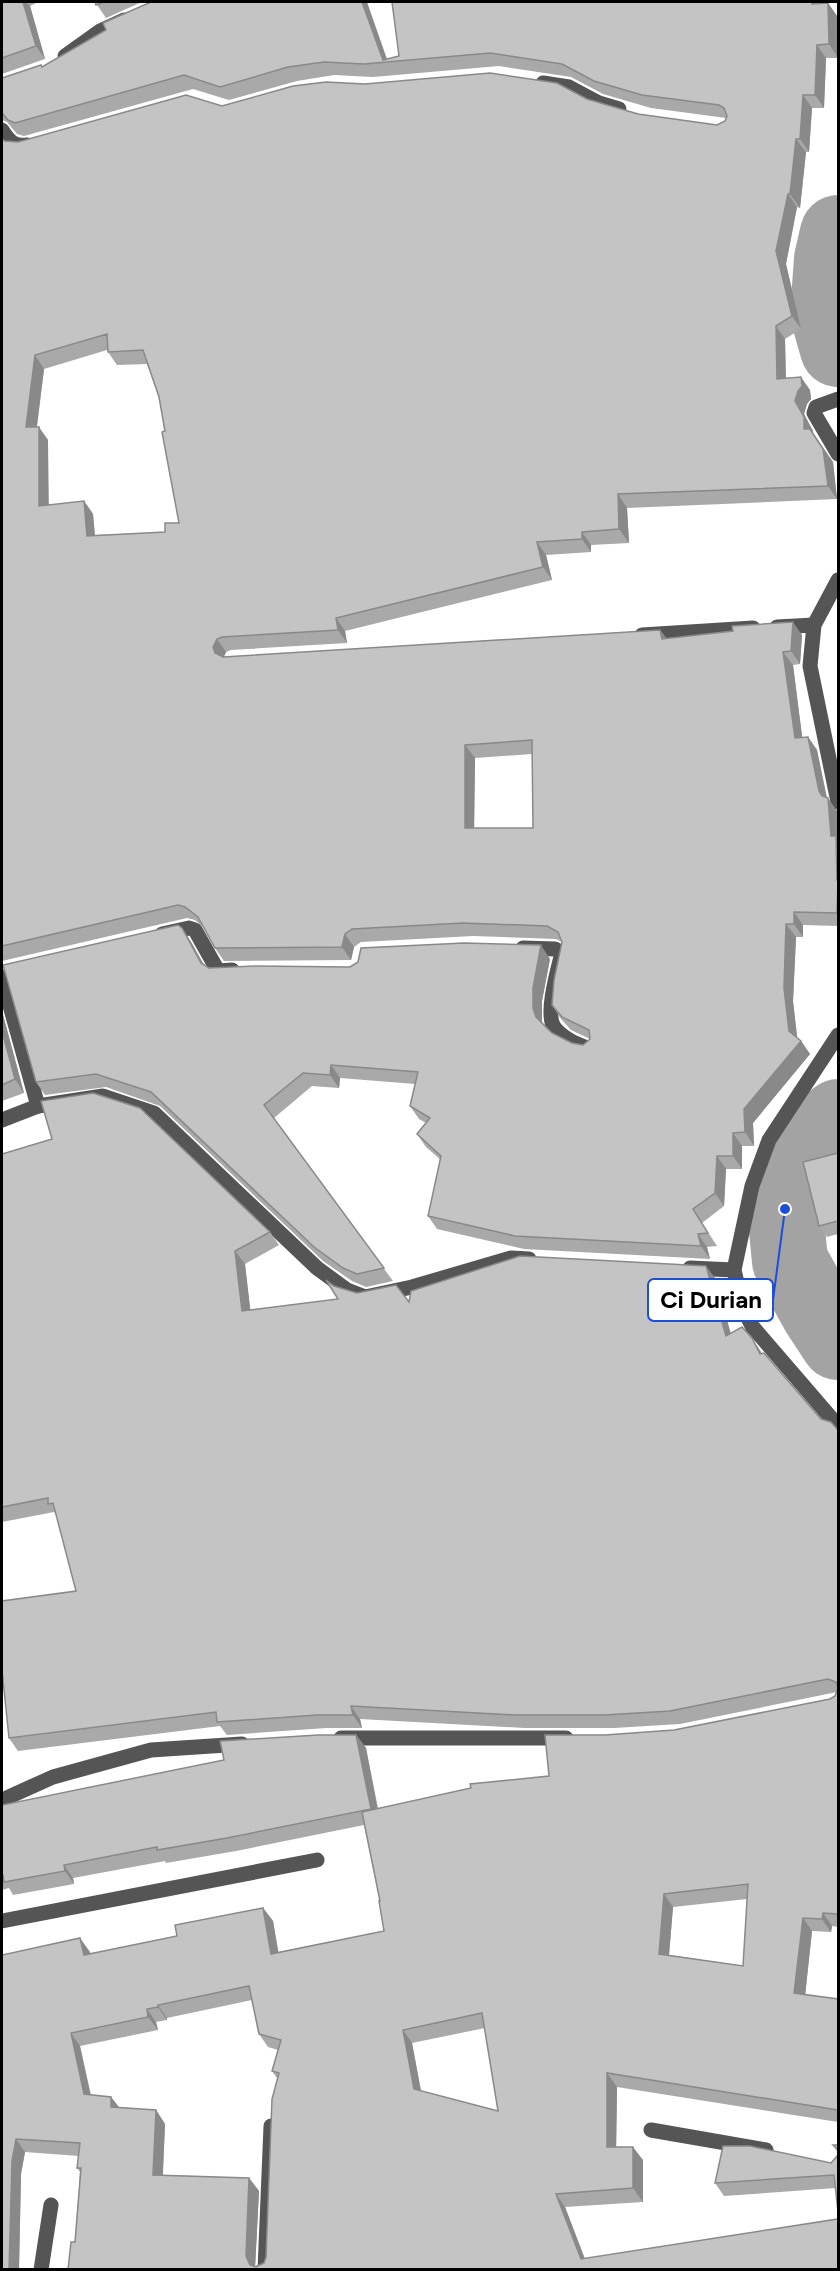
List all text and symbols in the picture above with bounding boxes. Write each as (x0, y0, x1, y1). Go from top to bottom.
callout: Ci Durian (648, 1279, 773, 1321)
text: Ci Durian (660, 1285, 762, 1314)

